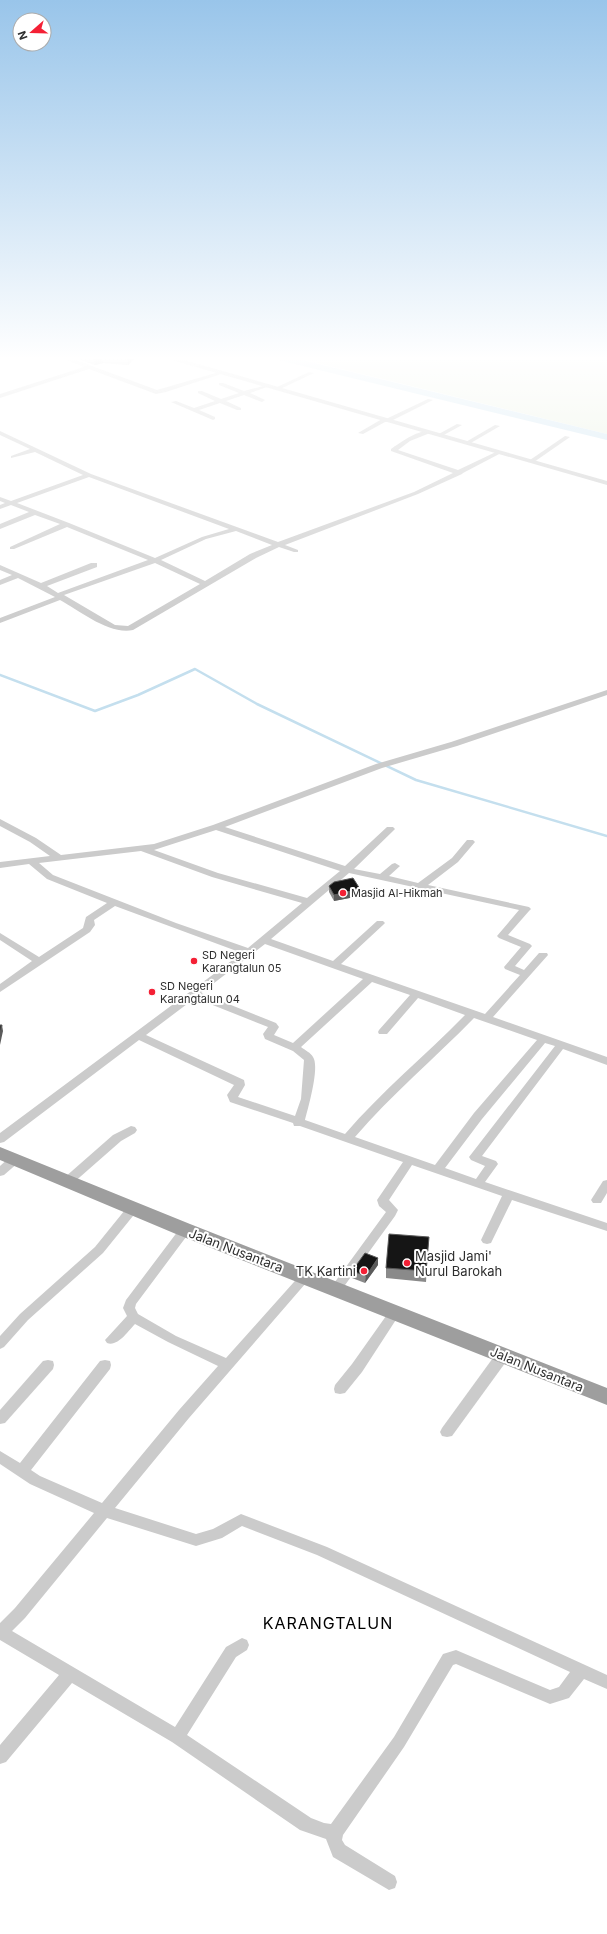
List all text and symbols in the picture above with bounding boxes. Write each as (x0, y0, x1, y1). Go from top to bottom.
north arrow (12, 12, 52, 52)
text: N (15, 29, 31, 42)
place label: Masjid Al-Hikmah (351, 886, 443, 900)
marker: Masjid Al-Hikmah (338, 888, 348, 898)
place label: SD Negeri Karangtalun 05 (202, 948, 282, 975)
marker: SD Negeri Karangtalun 05 (189, 956, 199, 966)
place label: SD Negeri Karangtalun 04 (160, 979, 240, 1006)
marker: SD Negeri Karangtalun 04 (147, 987, 157, 997)
street label: Jalan Nusantara (187, 1225, 285, 1275)
place label: Masjid Jami' Nurul Barokah (415, 1248, 502, 1279)
marker: Masjid Jami' Nurul Barokah (402, 1258, 412, 1268)
place label: TK Kartini (296, 1263, 356, 1279)
marker: TK Kartini (359, 1266, 369, 1276)
street label: Jalan Nusantara (488, 1343, 586, 1395)
district label: KARANGTALUN (263, 1613, 393, 1633)

